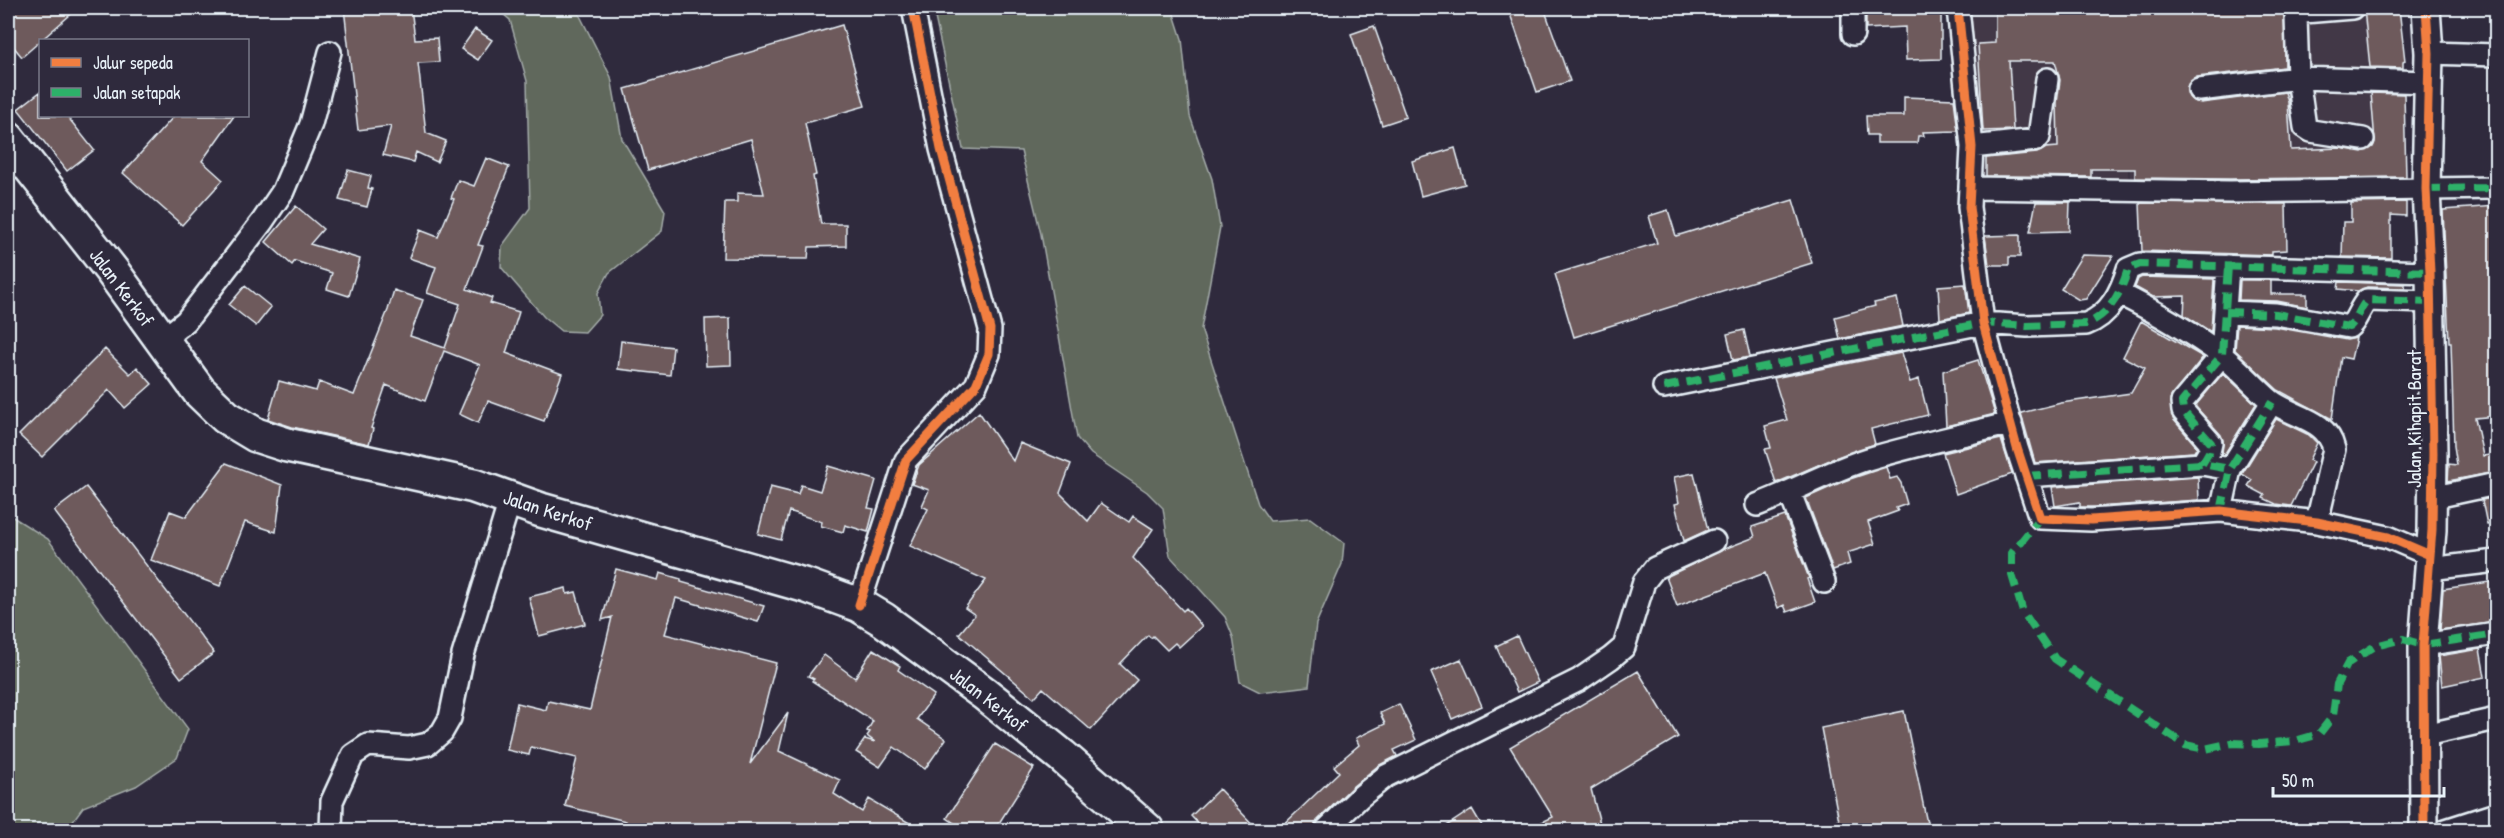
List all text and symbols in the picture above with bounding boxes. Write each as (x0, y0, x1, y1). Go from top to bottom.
legend (39, 39, 249, 117)
text: Jalur sepeda (93, 50, 173, 75)
text: Jalan setapak (93, 80, 181, 105)
street label: Jalan Kerkof (84, 242, 160, 332)
street label: Jalan Kihapit Barat (2400, 349, 2427, 488)
street label: Jalan Kerkof (500, 483, 596, 537)
street label: Jalan Kerkof (945, 660, 1033, 738)
scale bar (2273, 760, 2444, 798)
text: 50 m (2282, 768, 2314, 793)

